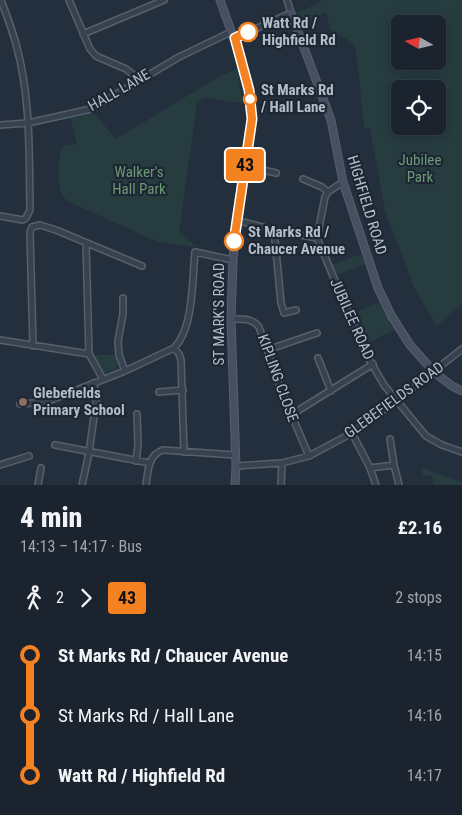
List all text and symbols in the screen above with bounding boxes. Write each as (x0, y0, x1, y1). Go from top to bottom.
place label: Watt Rd / Highfield Rd (262, 14, 336, 49)
north arrow (391, 15, 446, 70)
map controls (391, 15, 446, 135)
marker: Watt Rd / Highfield Rd (238, 22, 258, 42)
street label: HALL LANE (85, 65, 153, 115)
button: locate (391, 80, 446, 135)
place label: St Marks Rd / Hall Lane (261, 81, 334, 116)
marker: St Marks Rd / Hall Lane (243, 92, 257, 106)
line badge: 43 (222, 149, 268, 181)
park label: Jubilee Park (399, 151, 441, 186)
street label: HIGHFIELD ROAD (343, 153, 391, 257)
text: 43 (236, 154, 254, 175)
park label: Walker's Hall Park (112, 163, 166, 198)
place label: St Marks Rd / Chaucer Avenue (248, 223, 345, 258)
marker: St Marks Rd / Chaucer Avenue (224, 231, 244, 251)
street label: ST MARK'S ROAD (210, 263, 228, 365)
street label: JUBILEE ROAD (326, 276, 378, 362)
street label: KIPLING CLOSE (254, 332, 302, 424)
street label: GLEBEFIELDS ROAD (341, 358, 447, 442)
place label: Glebefields Primary School (33, 384, 125, 419)
marker: Glebefields Primary School (17, 396, 29, 408)
text: 4 min (20, 501, 82, 534)
text: £2.16 (398, 516, 442, 539)
text: 14:13 – 14:17 · Bus (20, 537, 142, 556)
icon: walk (20, 584, 48, 612)
icon: forward (72, 584, 100, 612)
text: 43 (118, 587, 136, 608)
text: 2 (56, 588, 64, 607)
text: 2 stops (395, 588, 442, 607)
text: St Marks Rd / Chaucer Avenue (58, 644, 288, 667)
text: 14:15 (407, 646, 442, 665)
text: St Marks Rd / Hall Lane (58, 704, 234, 727)
text: 14:16 (407, 706, 442, 725)
text: Watt Rd / Highfield Rd (58, 764, 225, 787)
text: 14:17 (407, 766, 442, 785)

